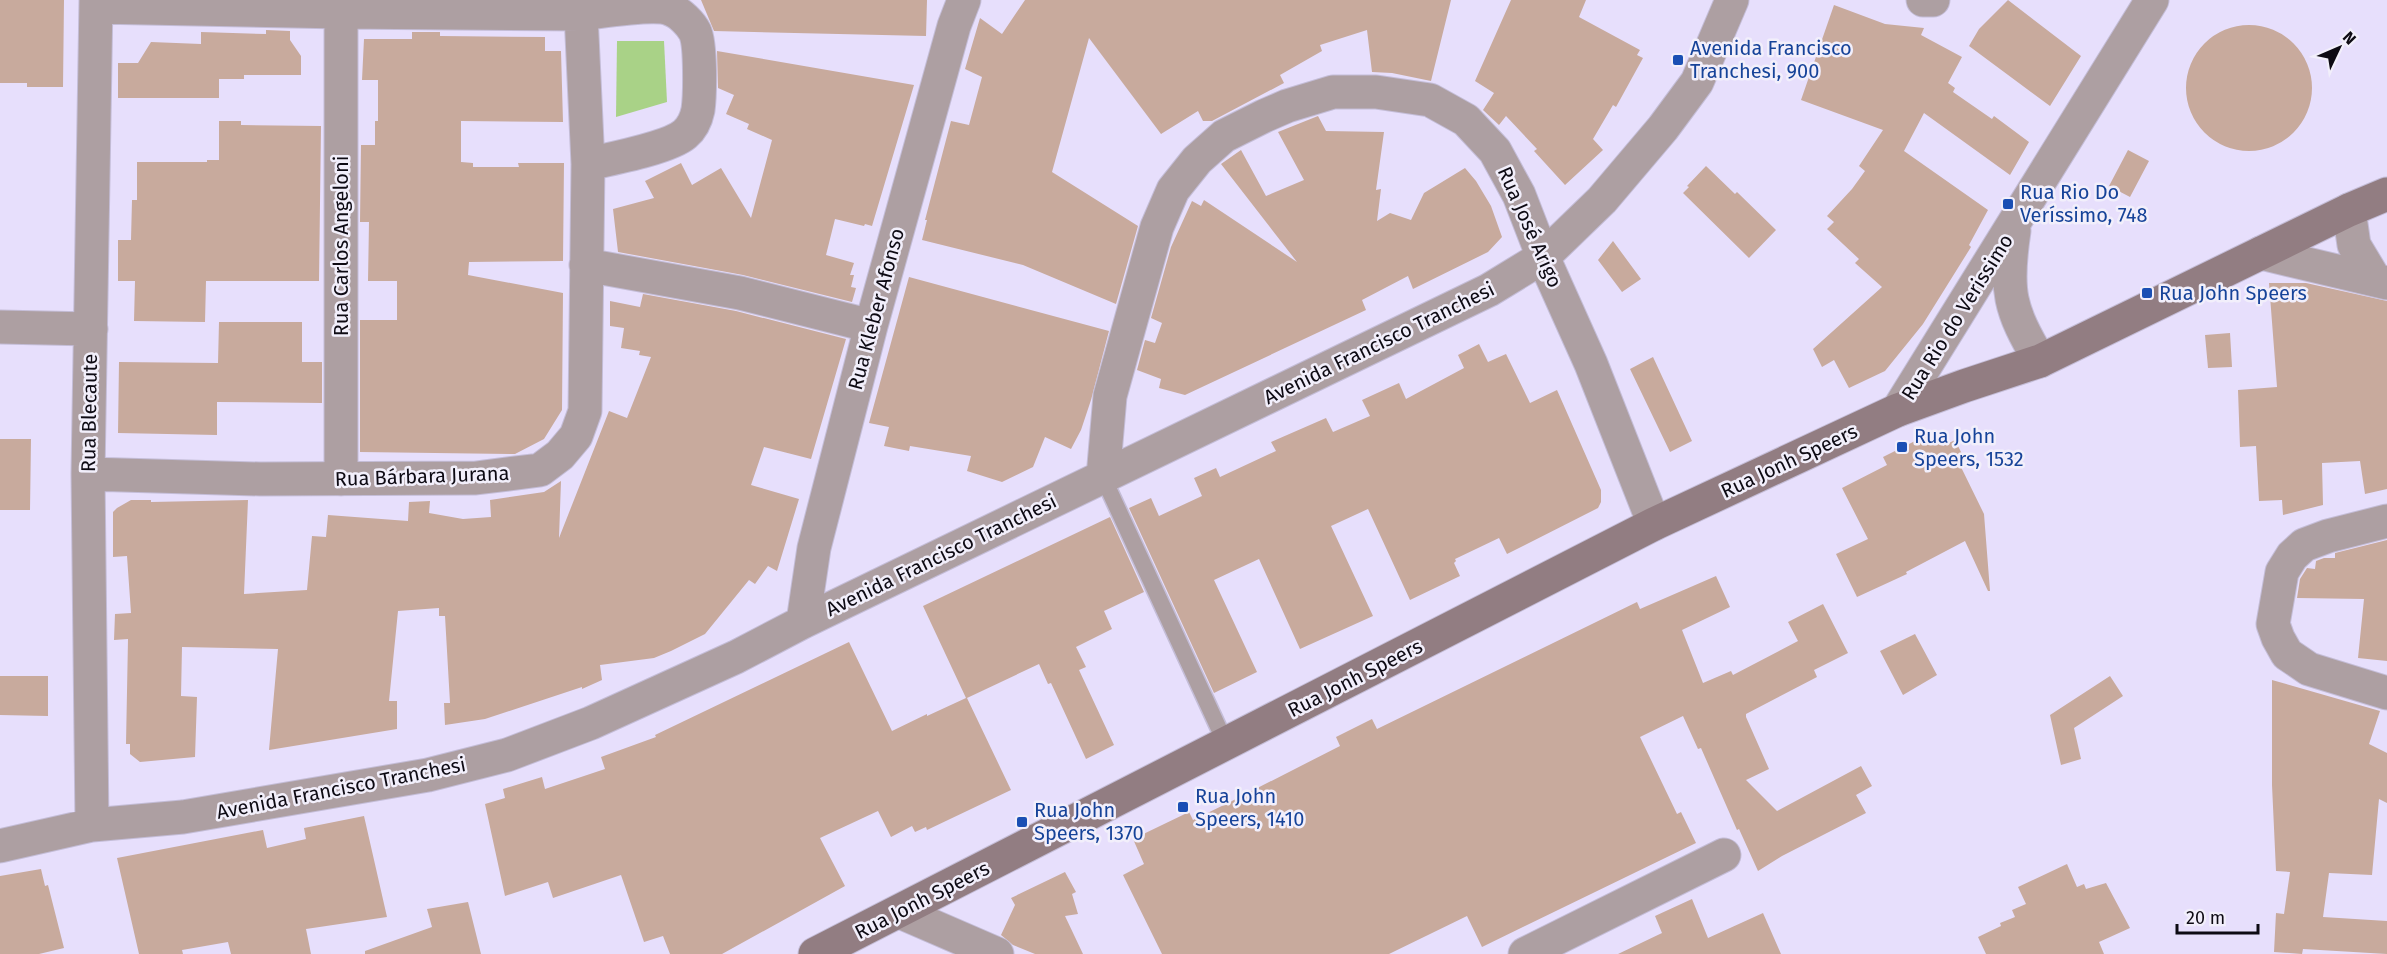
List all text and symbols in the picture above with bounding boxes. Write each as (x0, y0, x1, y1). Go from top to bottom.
north arrow (2309, 18, 2369, 78)
text: N (2339, 28, 2360, 48)
place label: Avenida Francisco Tranchesi, 900 (1690, 36, 1852, 83)
marker: Avenida Francisco Tranchesi, 900 (1671, 53, 1685, 67)
street label: Rua Carlos Angeloni (329, 156, 353, 336)
street label: Rua José Arigo (1493, 163, 1567, 291)
place label: Rua Rio Do Veríssimo, 748 (2020, 180, 2147, 227)
marker: Rua Rio Do Veríssimo, 748 (2001, 197, 2015, 211)
street label: Rua Kleber Afonso (843, 225, 909, 393)
street label: Rua Rio do Verissimo (1896, 229, 2018, 405)
street label: Avenida Francisco Tranchesi (1260, 277, 1498, 409)
place label: Rua John Speers (2159, 281, 2307, 305)
marker: Rua John Speers (2140, 286, 2154, 300)
street label: Rua Blecaute (76, 354, 102, 472)
street label: Rua Jonh Speers (1717, 419, 1861, 503)
place label: Rua John Speers, 1532 (1914, 424, 2024, 471)
marker: Rua John Speers, 1532 (1895, 440, 1909, 454)
street label: Rua Bárbara Jurana (334, 461, 510, 491)
street label: Avenida Francisco Tranchesi (822, 489, 1060, 621)
street label: Rua Jonh Speers (1284, 634, 1426, 722)
street label: Avenida Francisco Tranchesi (214, 752, 468, 824)
place label: Rua John Speers, 1410 (1195, 784, 1304, 831)
place label: Rua John Speers, 1370 (1034, 798, 1144, 845)
marker: Rua John Speers, 1410 (1176, 800, 1190, 814)
marker: Rua John Speers, 1370 (1015, 815, 1029, 829)
street label: Rua Jonh Speers (851, 856, 993, 944)
scale bar (2177, 897, 2258, 935)
text: 20 m (2186, 907, 2225, 929)

